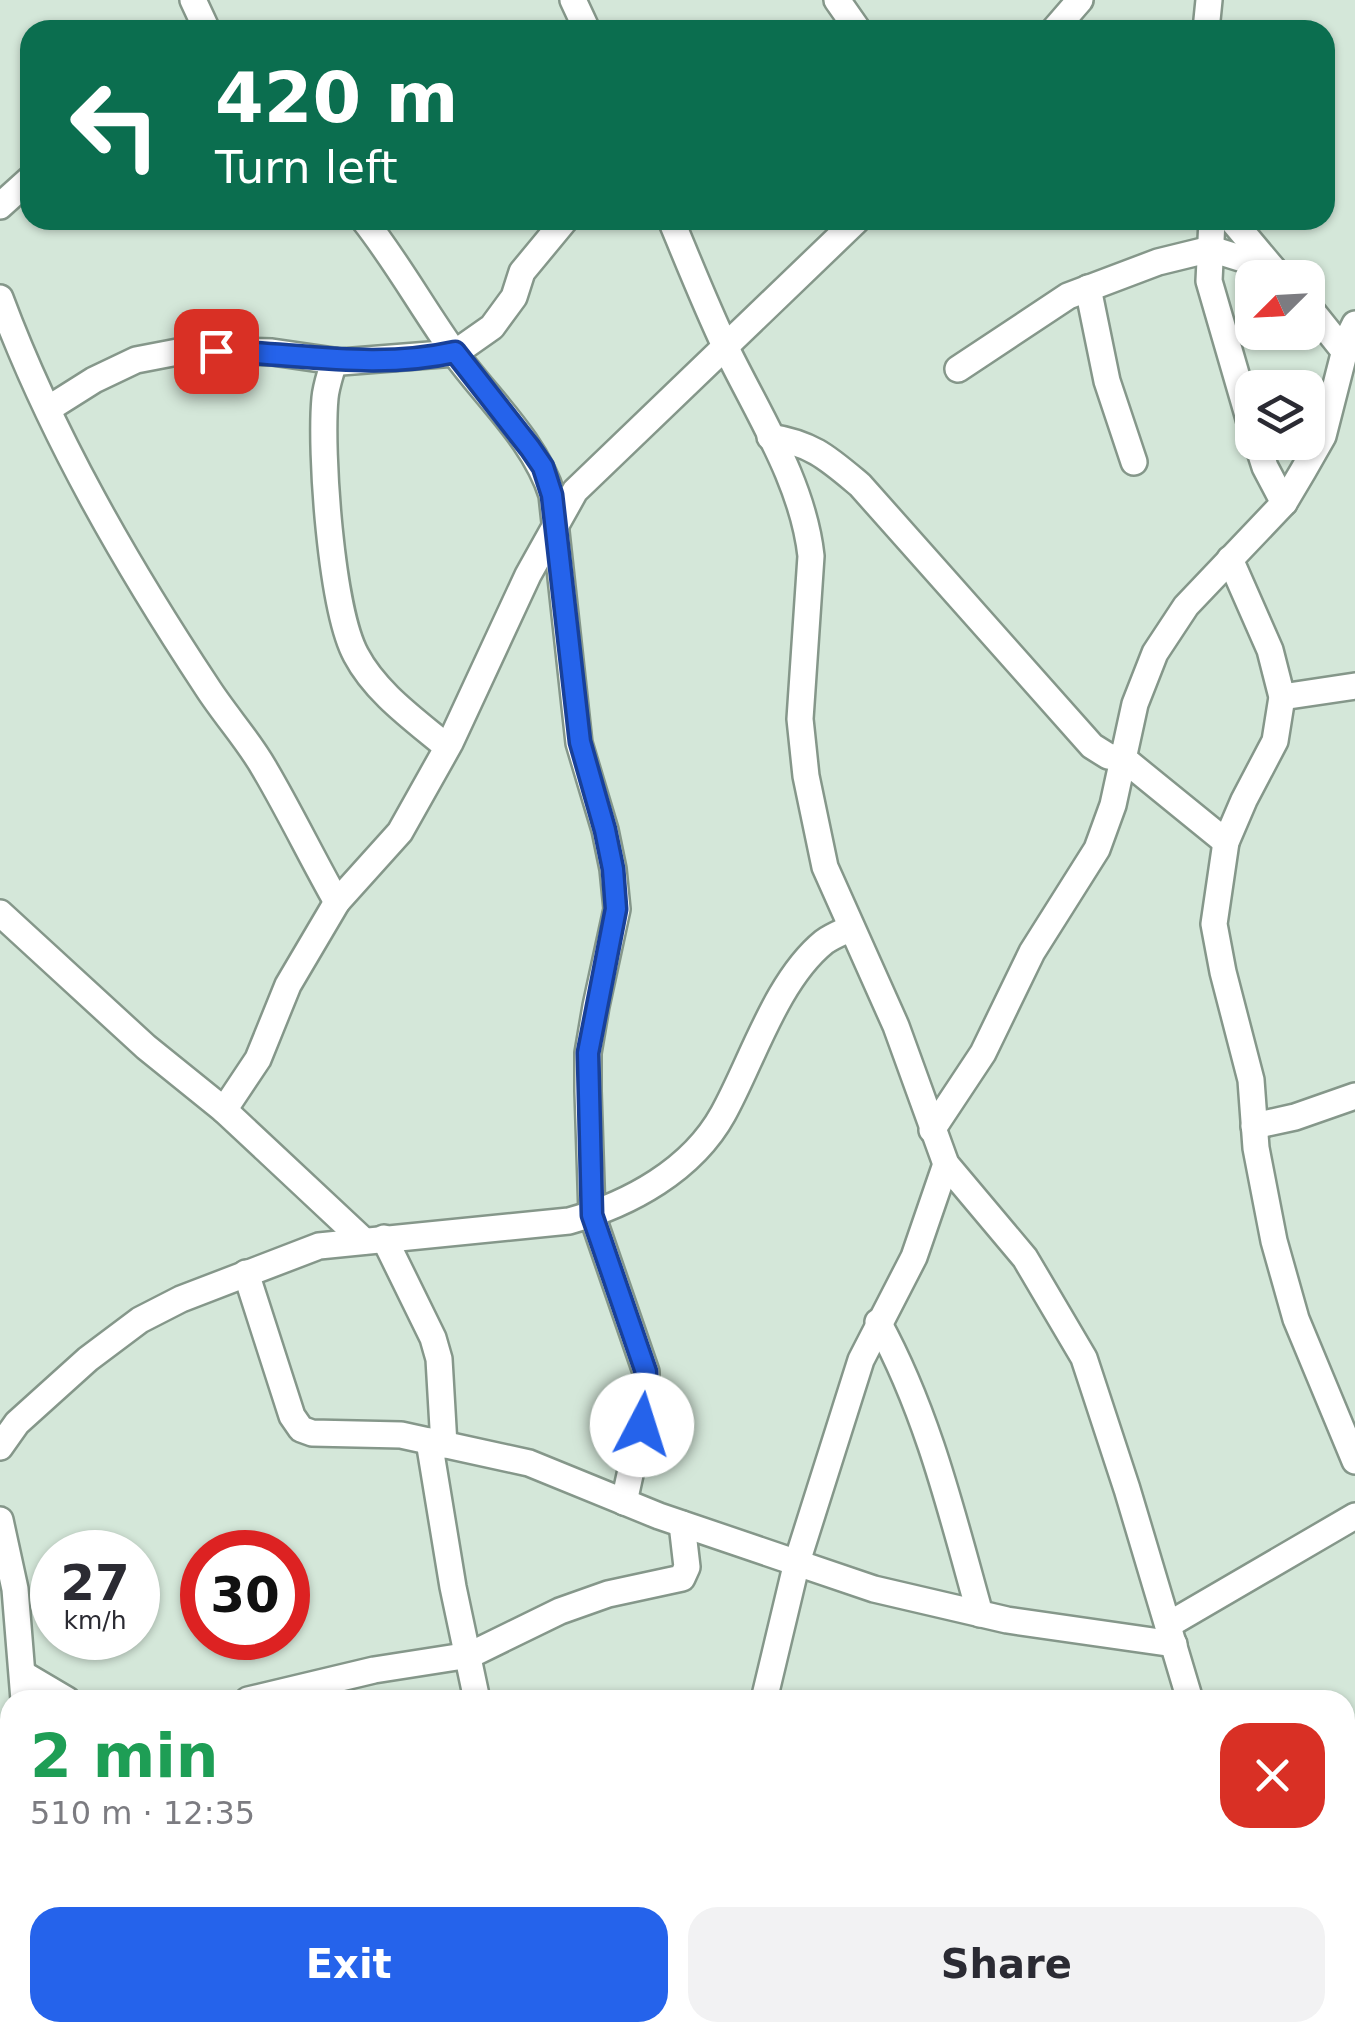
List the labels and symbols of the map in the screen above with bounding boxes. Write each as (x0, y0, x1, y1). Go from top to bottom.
north arrow (1235, 260, 1325, 350)
pin (174, 309, 259, 394)
position arrow (590, 1373, 694, 1477)
speed limit sign: 30 (180, 1530, 310, 1660)

